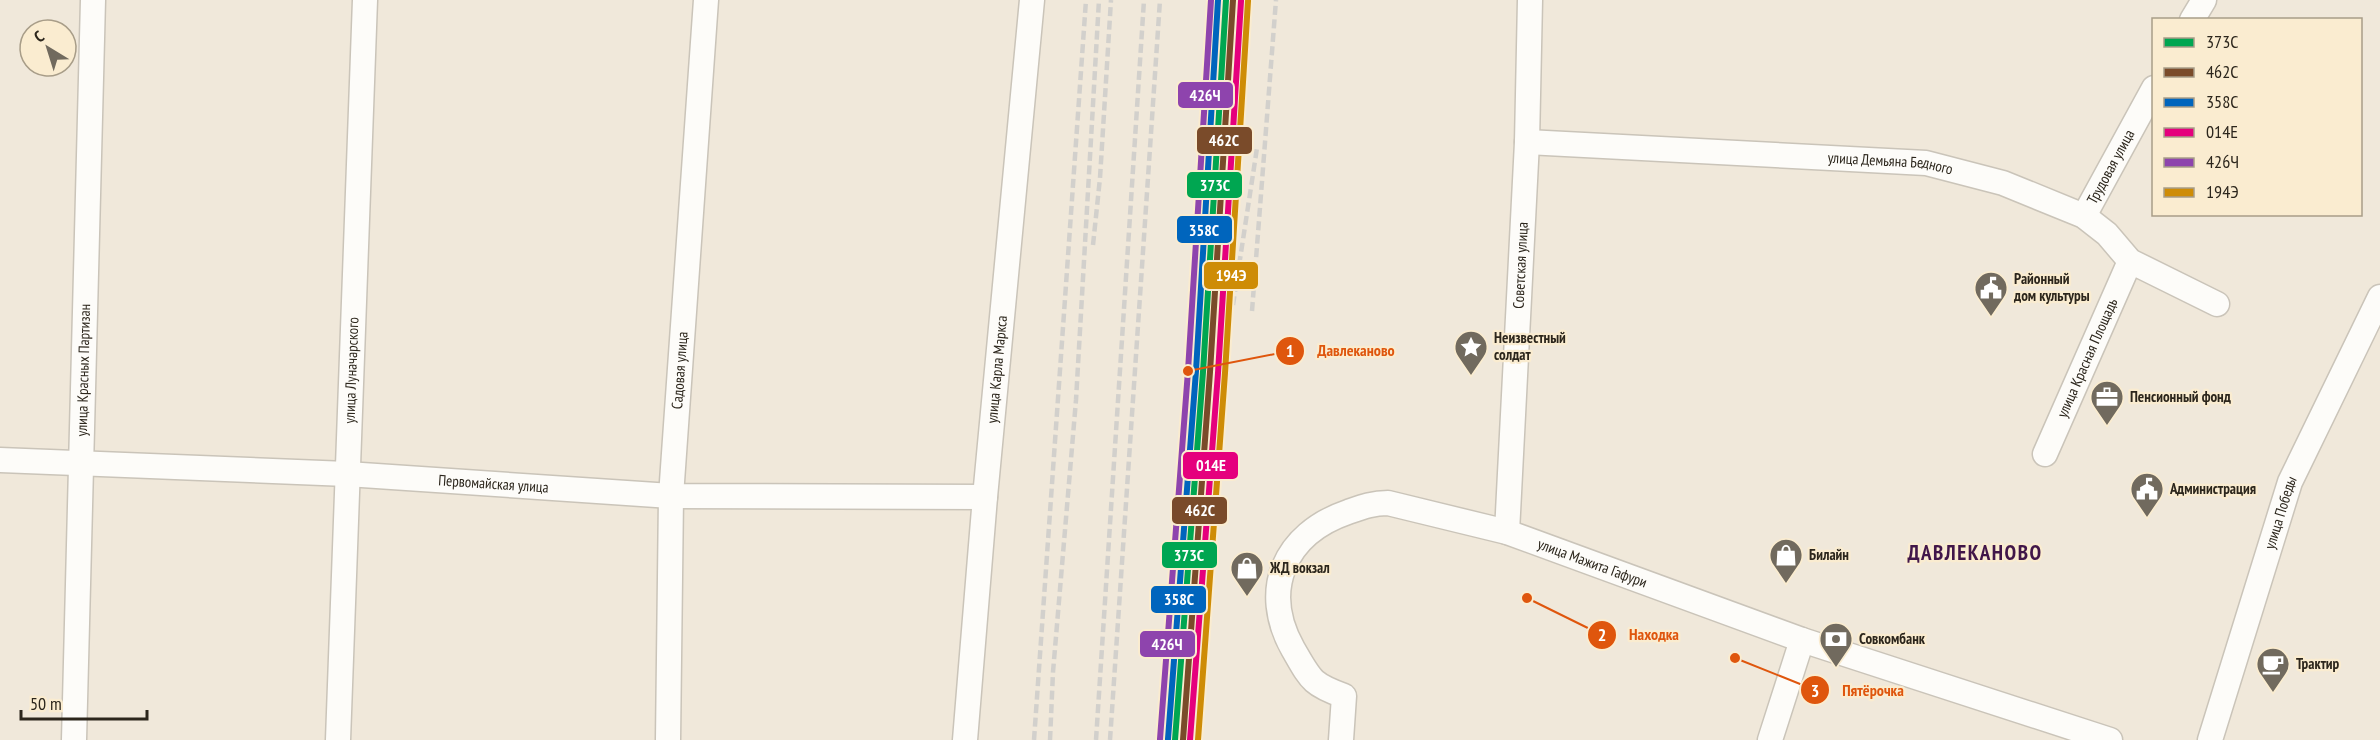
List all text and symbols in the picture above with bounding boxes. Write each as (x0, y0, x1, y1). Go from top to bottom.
north arrow (18, 18, 78, 78)
legend (2152, 18, 2362, 216)
text: С (30, 26, 48, 46)
text: 373C (2206, 30, 2239, 53)
text: 462С (2206, 60, 2239, 83)
line badge: 426Ч (1177, 81, 1234, 109)
text: 426Ч (1190, 85, 1221, 105)
text: 358С (2206, 90, 2239, 113)
text: 014Е (2206, 120, 2238, 143)
line badge: 462С (1196, 126, 1253, 155)
street label: Трудовая улица (2082, 126, 2138, 207)
text: 462С (1209, 130, 1240, 150)
street label: улица Демьяна Бедного (1827, 148, 1955, 179)
text: 426Ч (2206, 150, 2239, 173)
line badge: 373C (1186, 171, 1243, 199)
text: 373C (1200, 175, 1231, 195)
text: 194Э (2206, 180, 2239, 203)
line badge: 358С (1176, 215, 1233, 244)
text: 358С (1189, 220, 1220, 240)
street label: Советская улица (1508, 222, 1532, 309)
line badge: 194Э (1203, 261, 1259, 290)
text: 194Э (1216, 265, 1247, 285)
place label: Районный дом культуры (2013, 269, 2090, 305)
public building icon: Районный дом культуры (1973, 270, 2009, 317)
street label: улица Красная Площадь (2052, 295, 2122, 420)
street label: улица Красных Партизан (72, 304, 94, 437)
street label: улица Карла Маркса (982, 314, 1011, 424)
street label: улица Луначарского (340, 317, 362, 424)
place label: Неизвестный солдат (1494, 328, 1566, 364)
place icon: Неизвестный солдат (1453, 329, 1489, 376)
street label: Садовая улица (667, 331, 692, 410)
callout: Давлеканово (1275, 334, 1407, 368)
text: 1 (1286, 339, 1294, 362)
text: Давлеканово (1317, 340, 1395, 360)
office icon: Пенсионный фонд (2089, 379, 2125, 426)
place label: Пенсионный фонд (2130, 387, 2231, 406)
line badge: 014Е (1182, 451, 1239, 480)
text: 014Е (1196, 455, 1226, 475)
street label: Первомайская улица (438, 470, 549, 497)
public building icon: Администрация (2129, 471, 2165, 518)
street label: улица Победы (2260, 473, 2301, 551)
place label: Администрация (2169, 479, 2256, 498)
line badge: 462С (1171, 496, 1228, 525)
text: 462С (1185, 500, 1216, 520)
street label: улица Мажита Гафури (1535, 534, 1650, 591)
shop icon: Билайн (1768, 537, 1804, 584)
district label: ДАВЛЕКАНОВО (1907, 539, 2043, 566)
line badge: 373C (1161, 541, 1218, 569)
text: 373C (1174, 545, 1205, 565)
place label: Билайн (1809, 545, 1849, 564)
shop icon: ЖД вокзал (1229, 550, 1265, 597)
place label: ЖД вокзал (1269, 558, 1330, 577)
line badge: 358С (1150, 585, 1207, 614)
text: 358С (1164, 589, 1195, 609)
callout: Находка (1587, 618, 1691, 652)
bank icon: Совкомбанк (1818, 621, 1854, 668)
text: 2 (1598, 623, 1606, 646)
text: Находка (1629, 624, 1679, 644)
place label: Совкомбанк (1859, 629, 1926, 648)
line badge: 426Ч (1139, 630, 1196, 658)
text: 426Ч (1152, 634, 1183, 654)
cafe icon: Трактир (2255, 646, 2291, 693)
place label: Трактир (2296, 654, 2340, 673)
callout: Пятёрочка (1800, 673, 1916, 707)
text: 3 (1811, 679, 1819, 702)
text: Пятёрочка (1842, 680, 1904, 700)
scale bar (21, 683, 147, 721)
text: 50 m (30, 692, 62, 715)

